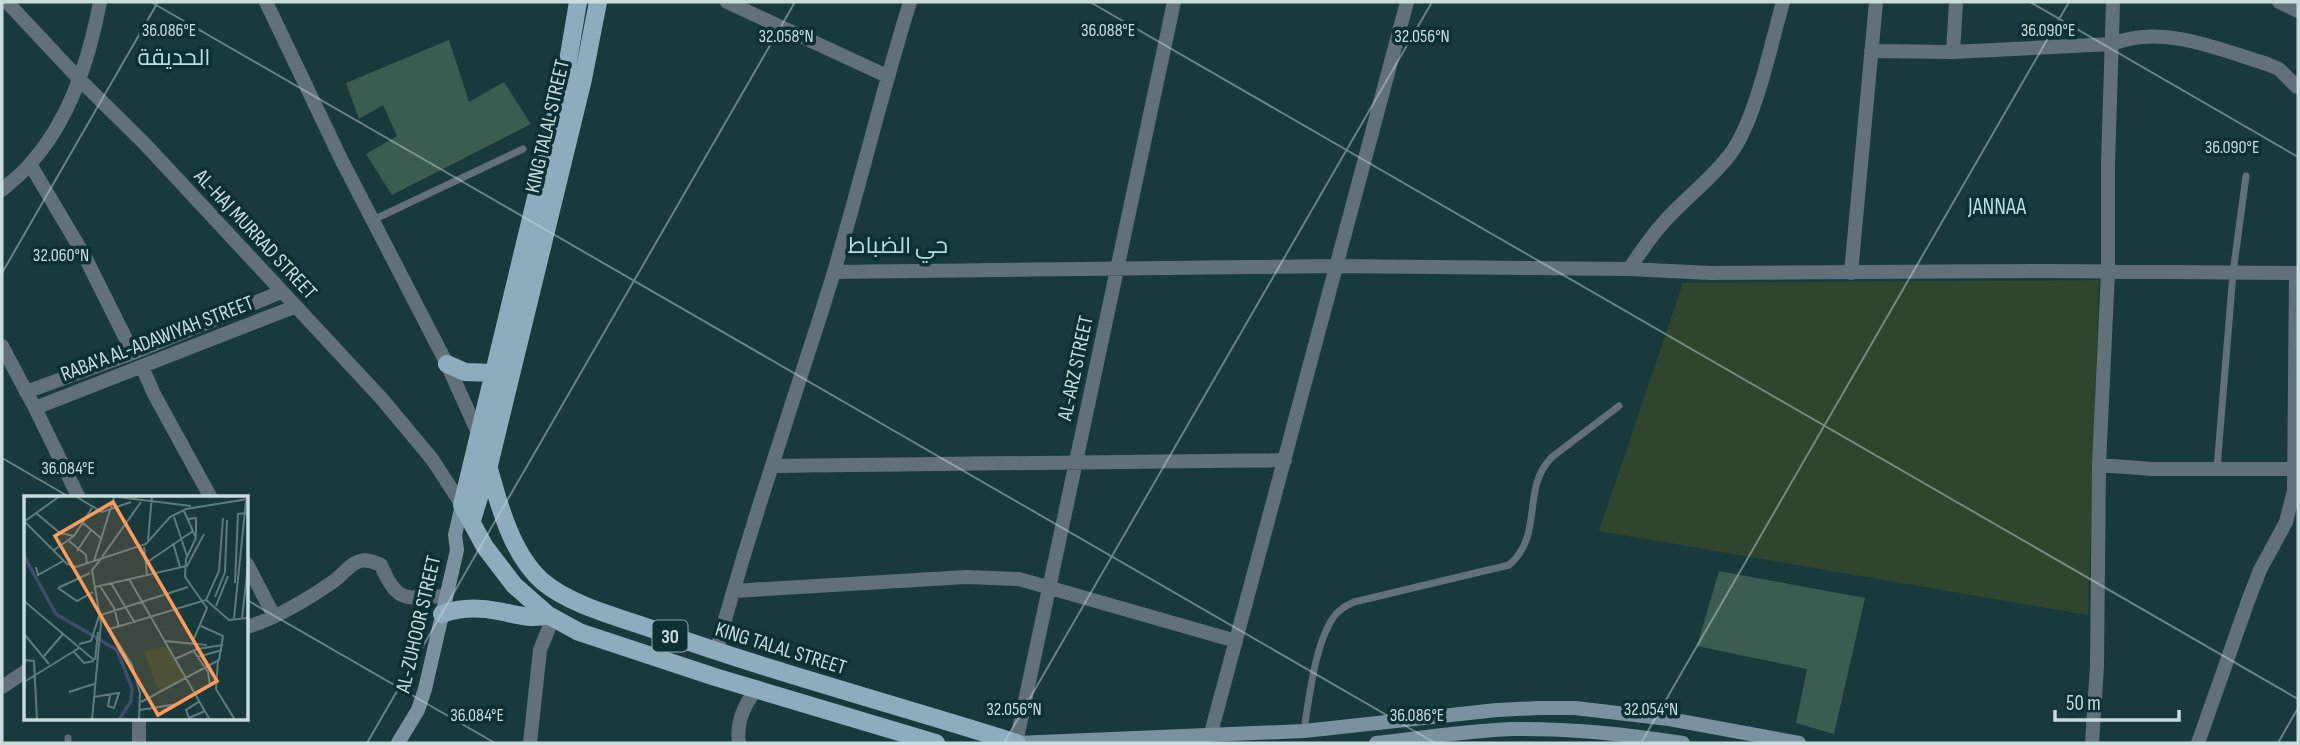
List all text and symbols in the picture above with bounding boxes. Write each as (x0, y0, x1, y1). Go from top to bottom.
text: 36.086°E (142, 20, 196, 41)
text: 36.088°E (1081, 20, 1135, 41)
text: 36.090°E (2021, 20, 2075, 41)
text: 32.058°N (758, 26, 814, 47)
text: 32.056°N (1394, 26, 1450, 47)
district label: الحديقة (138, 44, 210, 72)
street label: KING TALAL STREET (520, 57, 575, 195)
text: 36.090°E (2205, 137, 2259, 158)
street label: AL-HAJ MURRAD STREET (188, 163, 323, 305)
district label: JANNAA (1967, 193, 2026, 221)
district label: حي الضباط (848, 232, 948, 263)
text: 32.060°N (33, 245, 89, 266)
street label: RABA'A AL-ADAWIYAH STREET (57, 290, 258, 387)
street label: AL-ARZ STREET (1052, 313, 1099, 424)
text: 36.084°E (41, 458, 95, 479)
inset map (24, 496, 248, 720)
street label: AL-ZUHOOR STREET (390, 553, 447, 696)
street label: KING TALAL STREET (712, 617, 850, 680)
road number: 30 (652, 621, 688, 652)
scale bar (2055, 678, 2179, 722)
text: 50 m (2066, 691, 2101, 716)
text: 32.056°N (986, 699, 1042, 720)
text: 32.054°N (1624, 699, 1678, 720)
text: 36.084°E (450, 705, 504, 726)
text: 36.086°E (1390, 705, 1444, 726)

